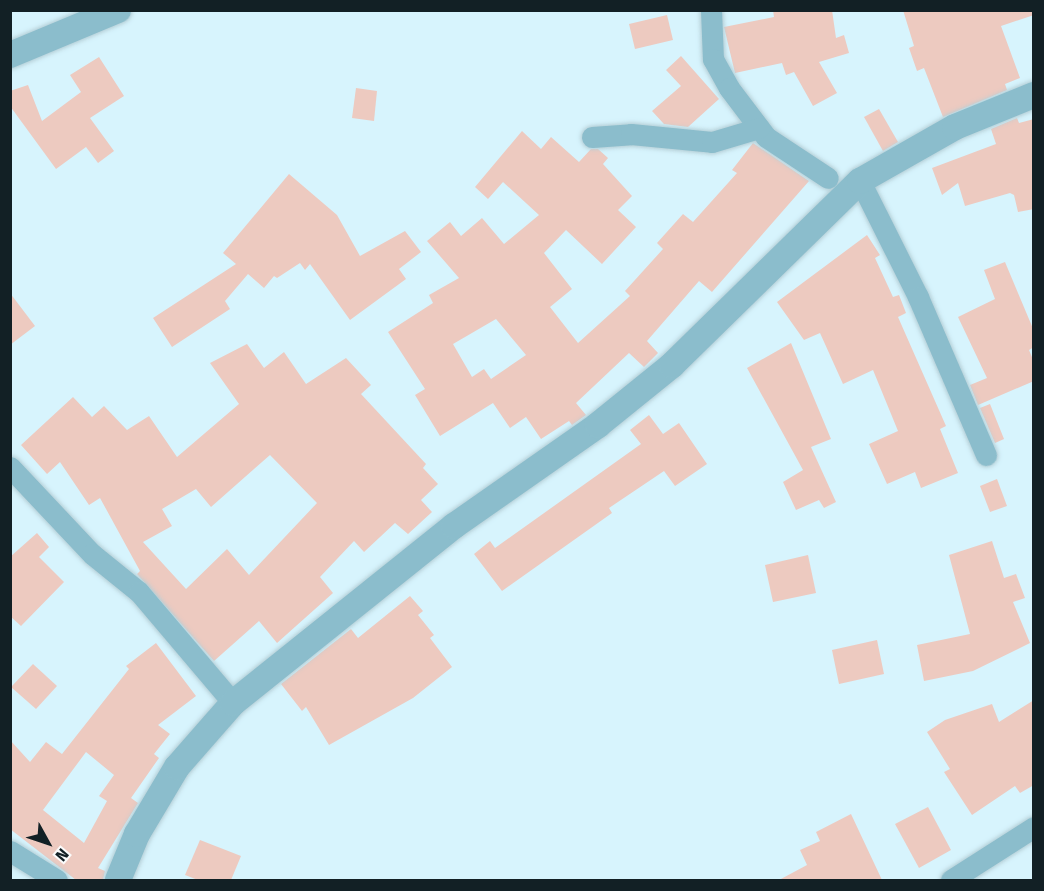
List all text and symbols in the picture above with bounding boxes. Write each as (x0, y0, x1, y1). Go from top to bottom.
north arrow (18, 813, 78, 873)
text: N (51, 845, 73, 865)

